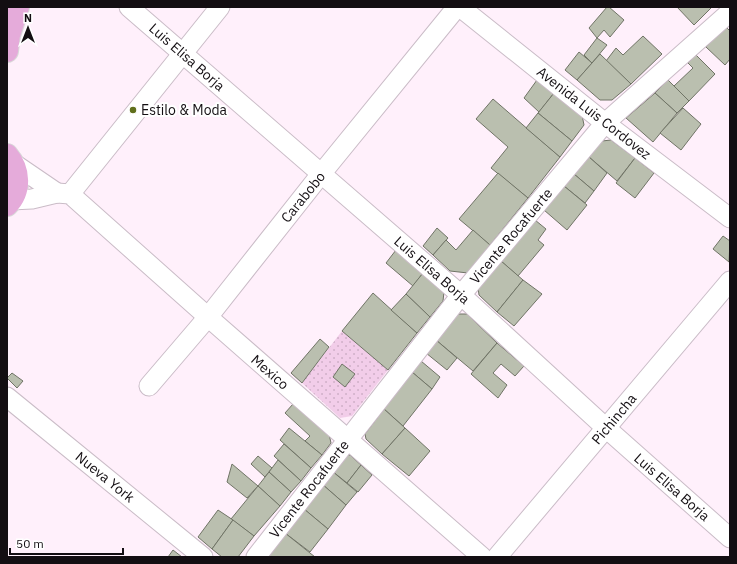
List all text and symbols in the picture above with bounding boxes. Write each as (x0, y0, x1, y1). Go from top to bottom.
north arrow (8, 8, 48, 48)
text: N (24, 11, 32, 25)
street label: Luis Elisa Borja (145, 19, 229, 95)
street label: Avenida Luis Cordovez (533, 63, 655, 164)
place label: Estilo & Moda (141, 101, 228, 119)
marker: Estilo & Moda (128, 105, 138, 115)
street label: Carabobo (277, 168, 329, 226)
street label: Vicente Rocafuerte (466, 184, 556, 288)
street label: Luis Elisa Borja (390, 232, 474, 308)
street label: Mexico (247, 351, 293, 393)
street label: Pichincha (588, 389, 641, 448)
street label: Vicente Rocafuerte (265, 436, 353, 542)
street label: Nueva York (72, 448, 139, 507)
street label: Luis Elisa Borja (630, 449, 714, 525)
scale bar (10, 530, 123, 556)
text: 50 m (16, 536, 44, 551)

